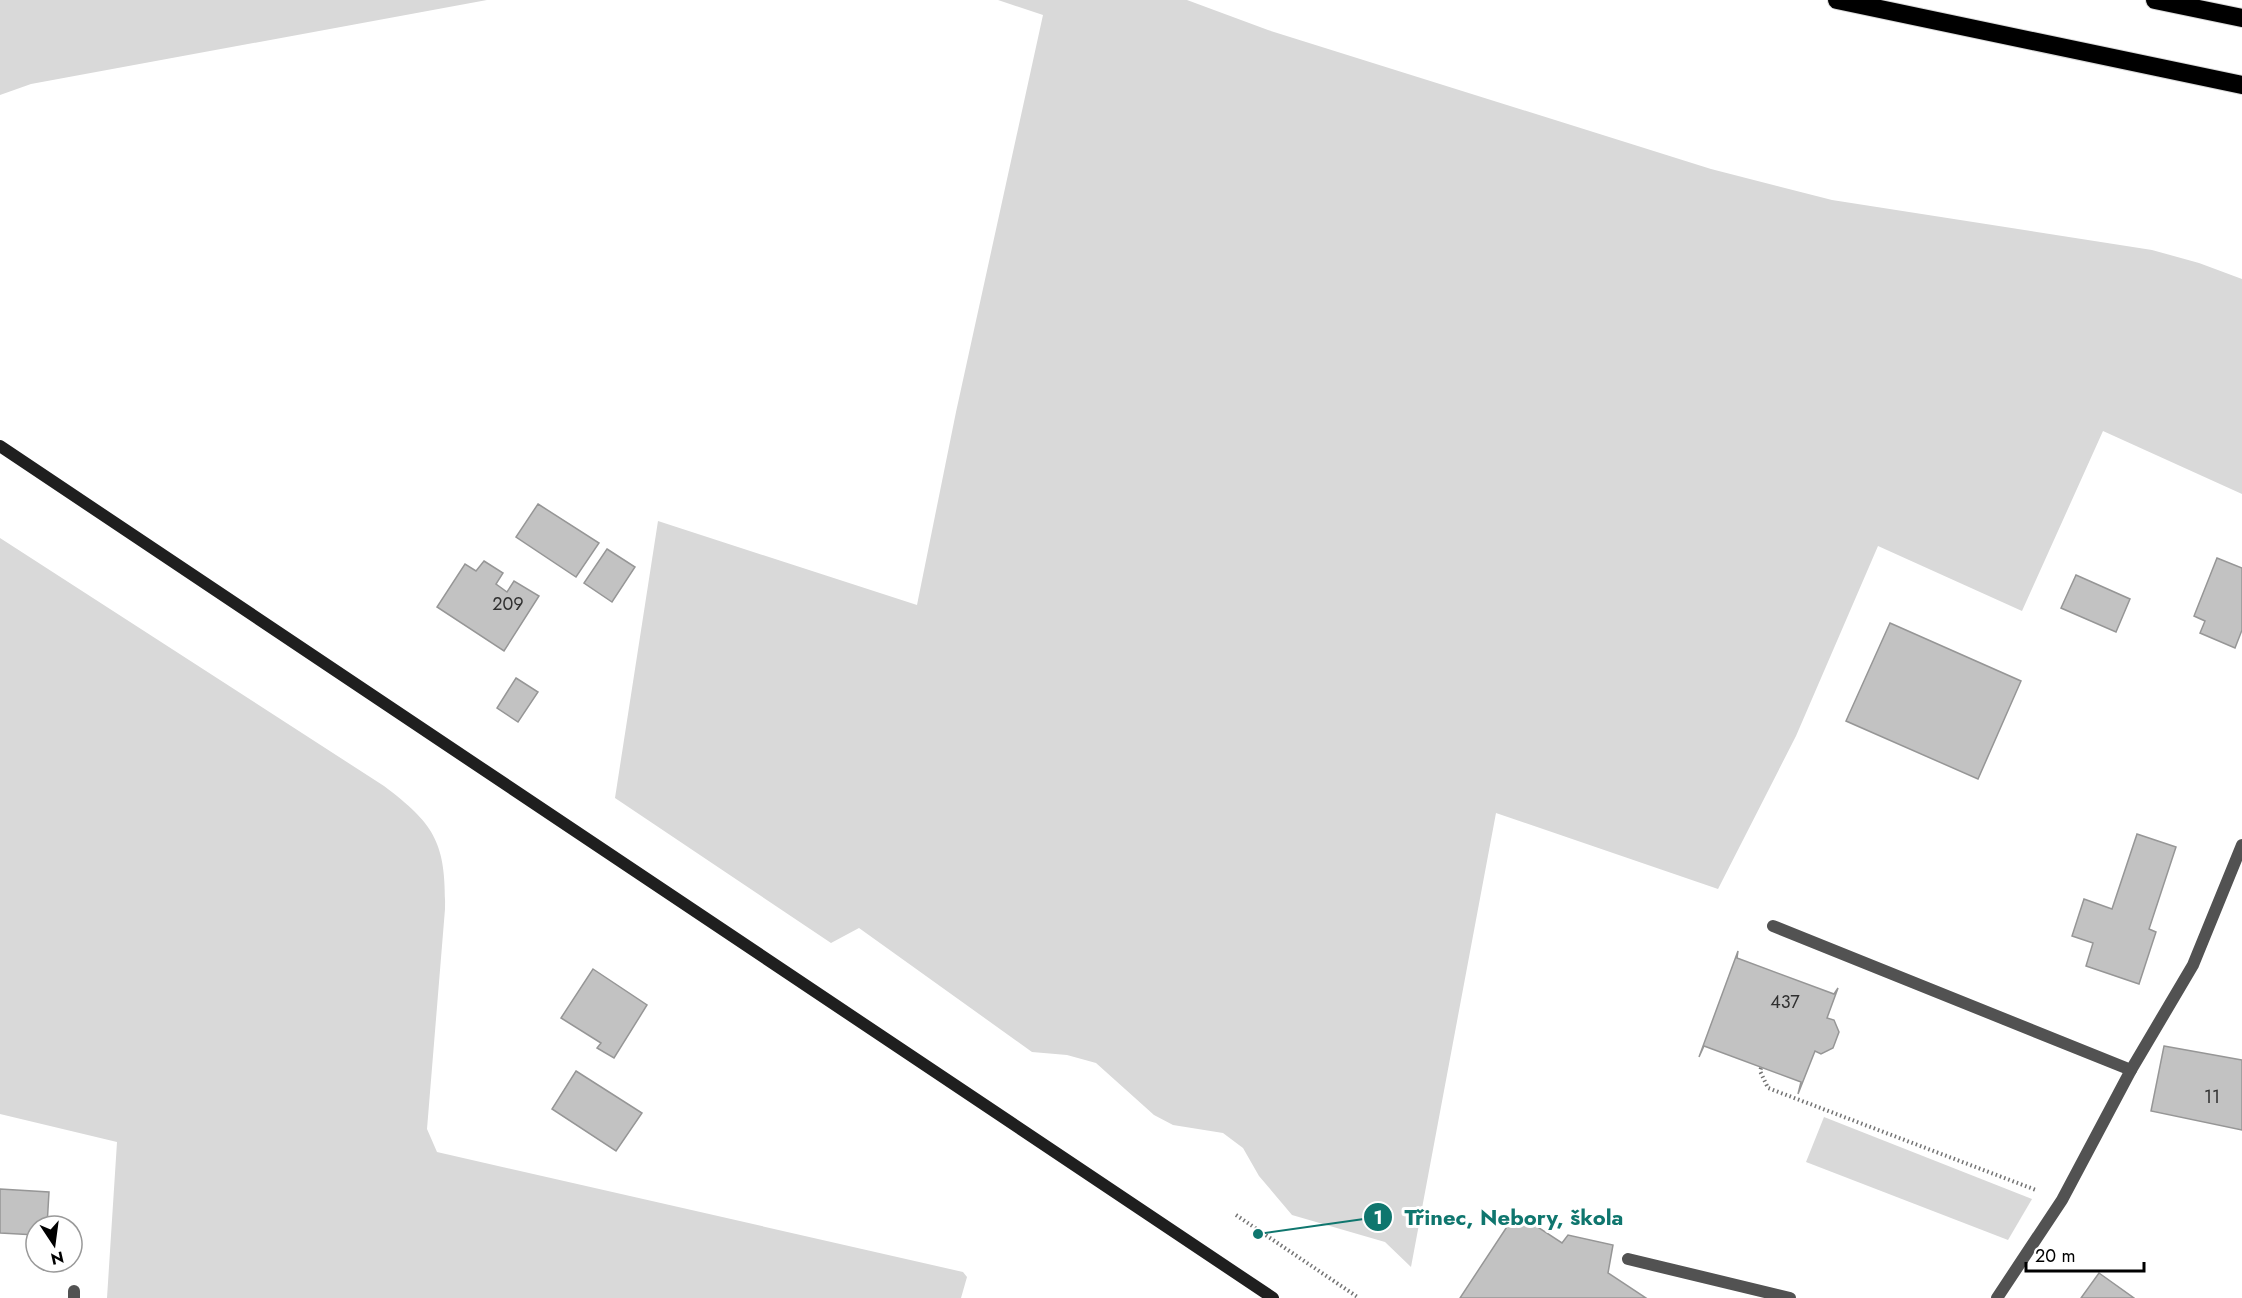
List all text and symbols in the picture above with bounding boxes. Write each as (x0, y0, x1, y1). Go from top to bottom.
house number: 209 (492, 591, 524, 617)
house number: 437 (1770, 989, 1800, 1015)
house number: 11 (2204, 1084, 2220, 1110)
callout: Třinec, Nebory, škola (1363, 1197, 1636, 1237)
text: Třinec, Nebory, škola (1405, 1201, 1623, 1233)
text: 1 (1373, 1205, 1383, 1231)
north arrow (24, 1214, 84, 1274)
scale bar (2026, 1235, 2144, 1273)
text: 20 m (2035, 1243, 2075, 1269)
text: N (48, 1245, 66, 1271)

